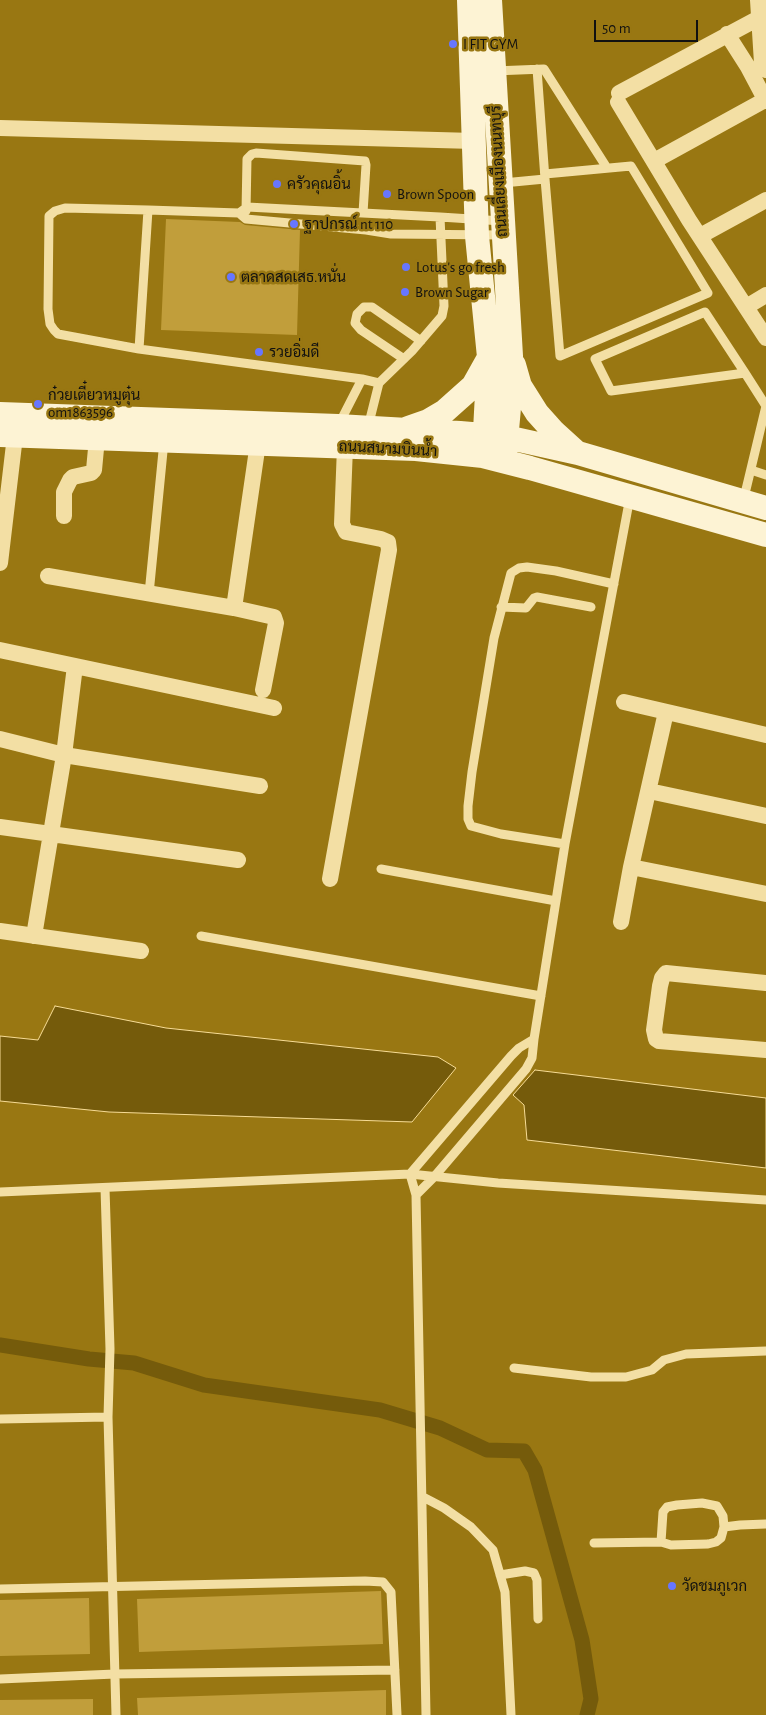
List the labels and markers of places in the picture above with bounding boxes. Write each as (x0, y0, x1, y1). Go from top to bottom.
place label: I FIT GYM (463, 35, 518, 53)
marker: I FIT GYM (447, 38, 459, 50)
place label: ครัวคุณอิ้น (287, 175, 351, 193)
marker: ครัวคุณอิ้น (271, 178, 283, 190)
place label: Brown Spoon (397, 185, 474, 203)
marker: Brown Spoon (381, 188, 393, 200)
place label: ฐาปกรณ์ nt 110 (304, 215, 393, 233)
marker: ฐาปกรณ์ nt 110 (288, 218, 300, 230)
place label: Lotus's go fresh (416, 258, 505, 276)
marker: Lotus's go fresh (400, 261, 412, 273)
place label: ตลาดสดเสธ.หนั่น (241, 268, 346, 286)
marker: ตลาดสดเสธ.หนั่น (225, 271, 237, 283)
place label: Brown Sugar (415, 283, 489, 301)
marker: Brown Sugar (399, 286, 411, 298)
place label: รวยอิ่มดี (269, 343, 319, 361)
marker: รวยอิ่มดี (253, 346, 265, 358)
place label: ก๋วยเตี๋ยวหมูตุ๋น om1863596 (48, 386, 140, 421)
marker: ก๋วยเตี๋ยวหมูตุ๋น om1863596 (32, 398, 44, 410)
place label: วัดชมภูเวก (682, 1577, 747, 1595)
marker: วัดชมภูเวก (666, 1580, 678, 1592)

